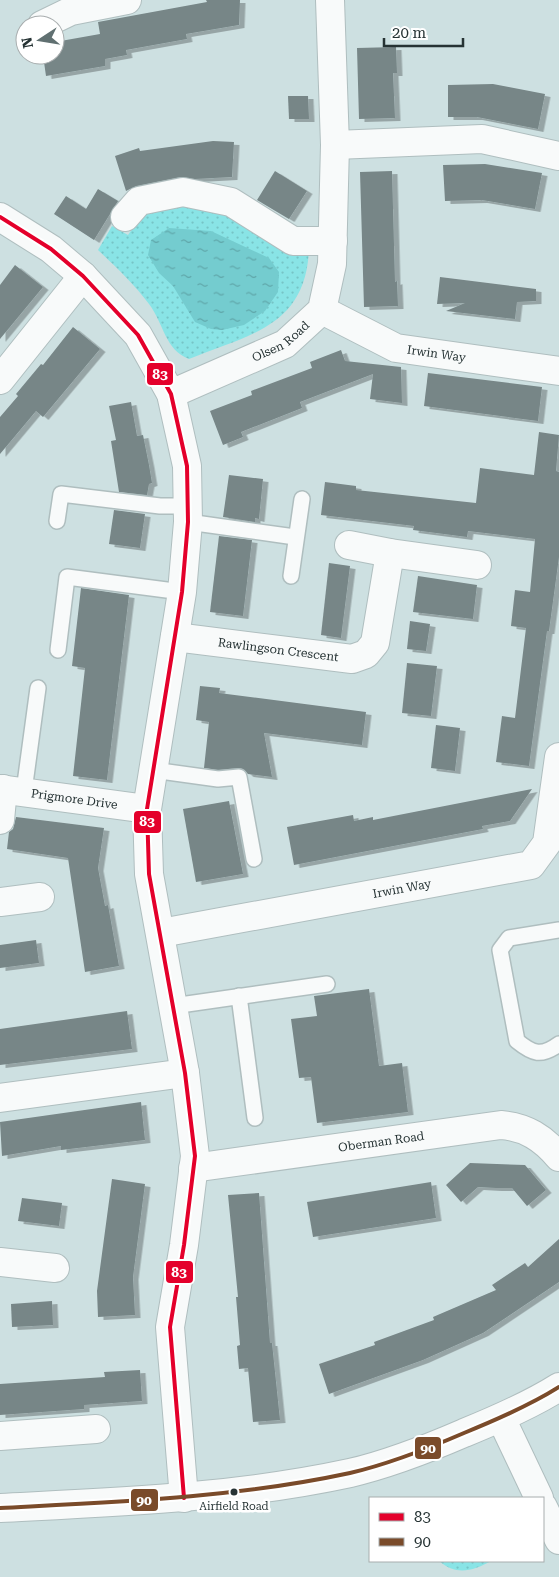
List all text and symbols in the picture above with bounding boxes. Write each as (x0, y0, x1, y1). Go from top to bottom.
north arrow (15, 15, 65, 65)
scale bar (384, 15, 463, 47)
text: 20 m (392, 24, 427, 42)
text: N (18, 36, 36, 50)
street label: Olsen Road (250, 318, 312, 365)
street label: Irwin Way (406, 343, 468, 365)
line badge: 83 (146, 362, 174, 386)
text: 83 (152, 366, 168, 382)
street label: Rawlingson Crescent (217, 635, 340, 664)
street label: Prigmore Drive (30, 786, 119, 812)
line badge: 83 (133, 810, 162, 834)
text: 83 (139, 813, 155, 829)
street label: Irwin Way (372, 876, 433, 901)
street label: Oberman Road (337, 1129, 425, 1155)
line badge: 83 (165, 1260, 194, 1284)
text: 83 (171, 1264, 187, 1280)
line badge: 90 (414, 1436, 442, 1460)
text: 90 (420, 1440, 436, 1456)
marker: Airfield Road (229, 1487, 239, 1497)
line badge: 90 (130, 1488, 159, 1512)
text: 90 (136, 1492, 152, 1508)
legend (369, 1497, 544, 1562)
place label: Airfield Road (199, 1500, 269, 1513)
text: 83 (414, 1508, 431, 1526)
text: 90 (414, 1533, 431, 1551)

